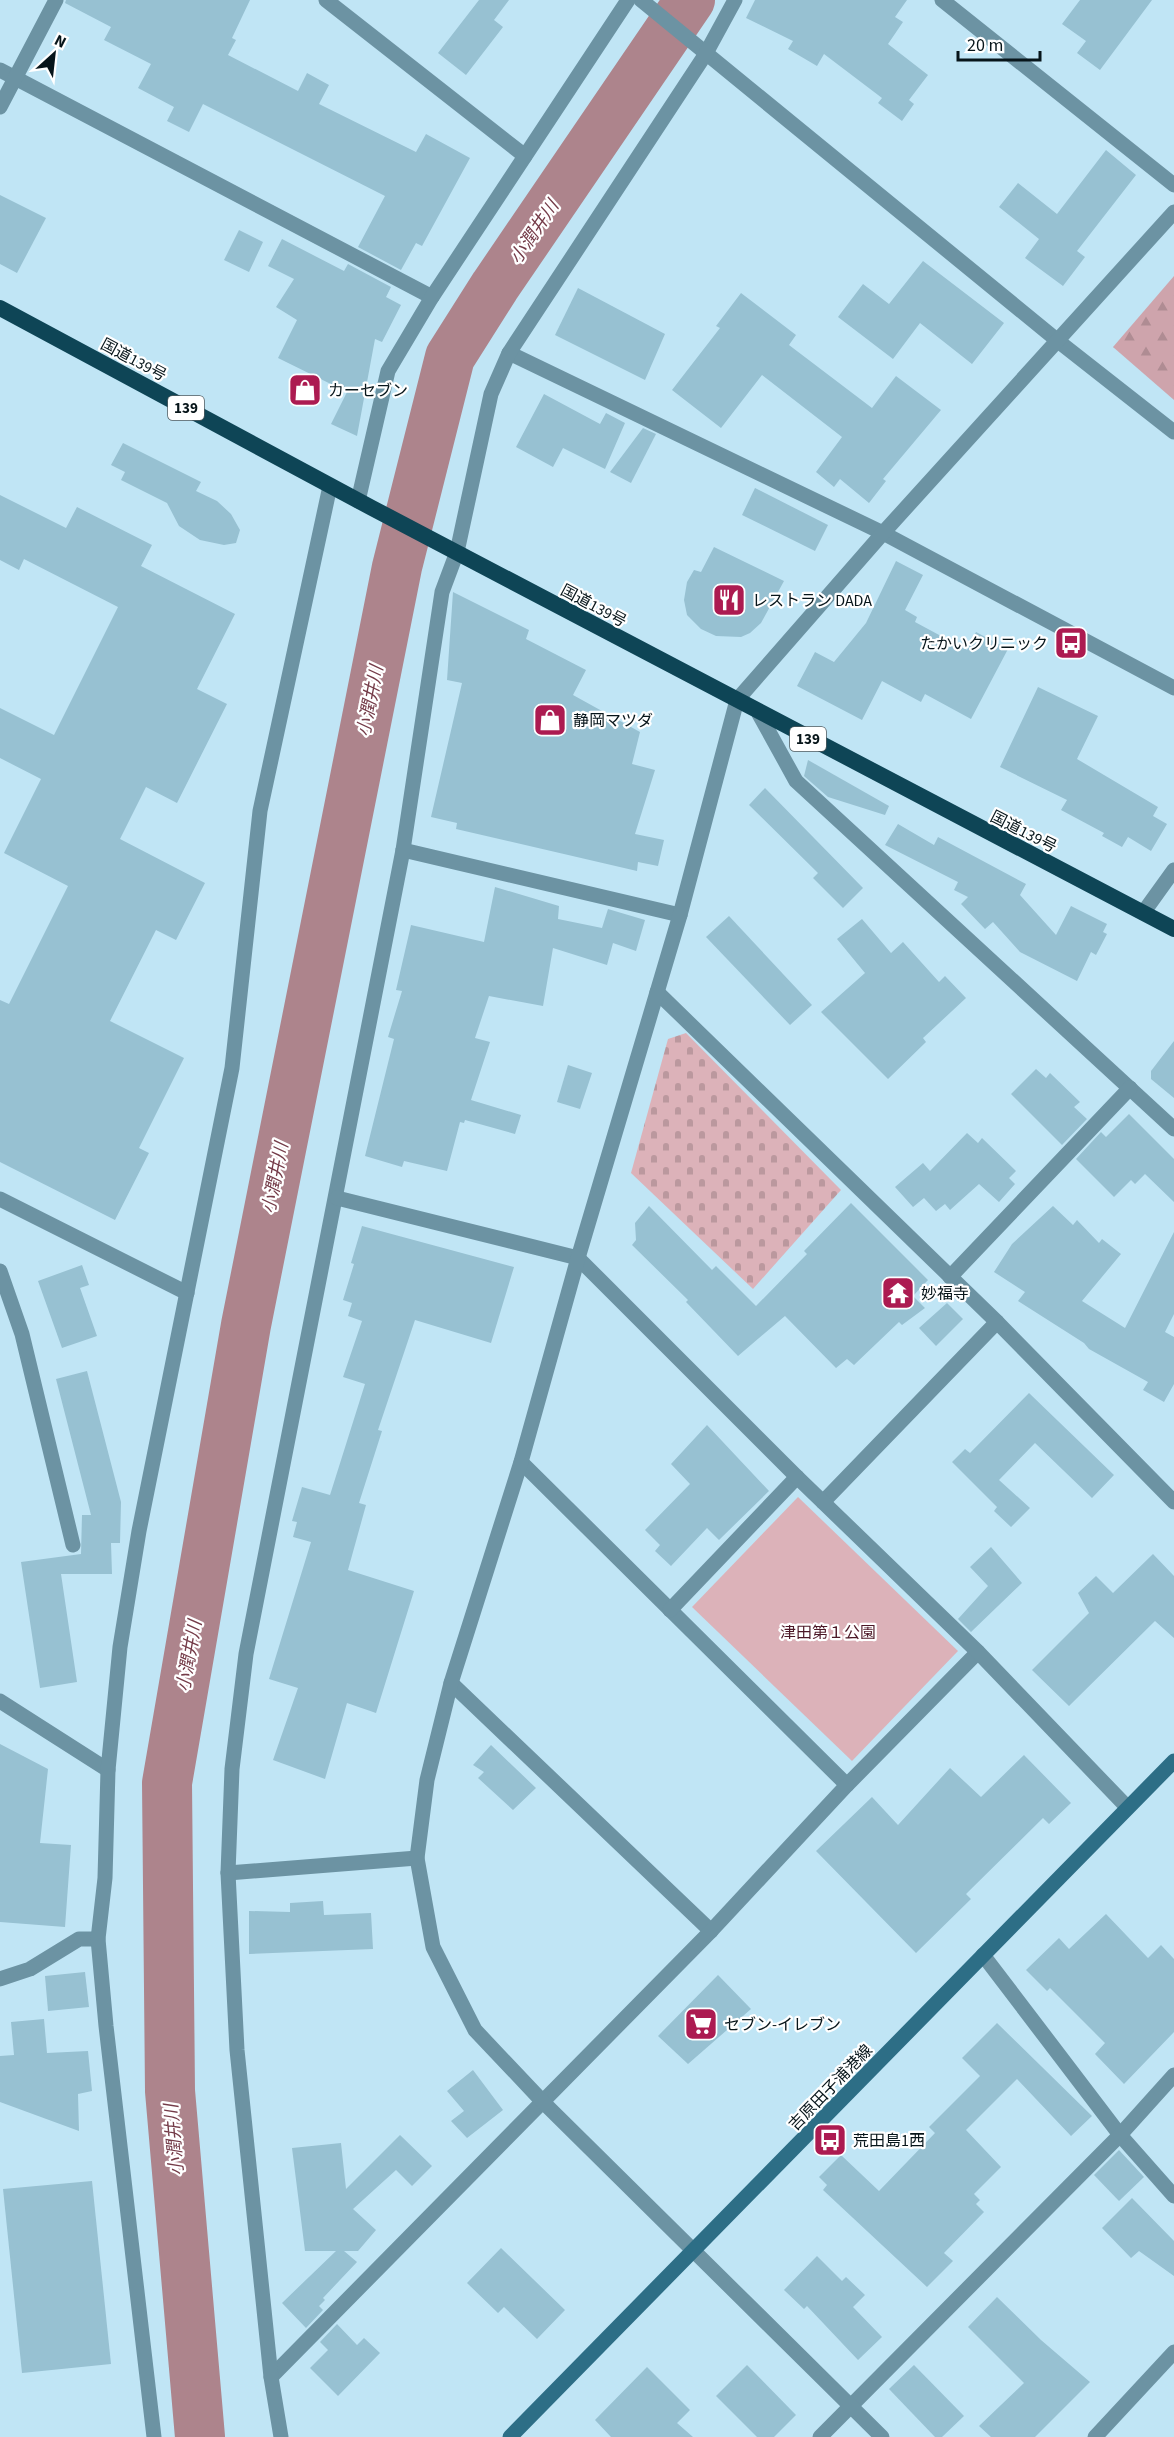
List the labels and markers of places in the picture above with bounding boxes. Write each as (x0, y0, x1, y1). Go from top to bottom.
shop icon: カーセブン (287, 372, 323, 408)
place label: カーセブン (328, 380, 408, 402)
restaurant icon: レストラン DADA (711, 582, 747, 618)
place label: レストラン DADA (752, 590, 872, 612)
bus stop icon: たかいクリニック (1053, 625, 1089, 661)
place label: たかいクリニック (920, 633, 1048, 655)
shop icon: 静岡マツダ (532, 702, 568, 738)
place label: 静岡マツダ (573, 710, 653, 732)
temple icon: 妙福寺 (880, 1275, 916, 1311)
place label: 妙福寺 (921, 1283, 969, 1305)
supermarket icon: セブン-イレブン (683, 2006, 719, 2042)
place label: セブン-イレブン (724, 2014, 841, 2036)
bus stop icon: 荒田島1西 (812, 2122, 848, 2158)
place label: 荒田島1西 (853, 2130, 925, 2152)

